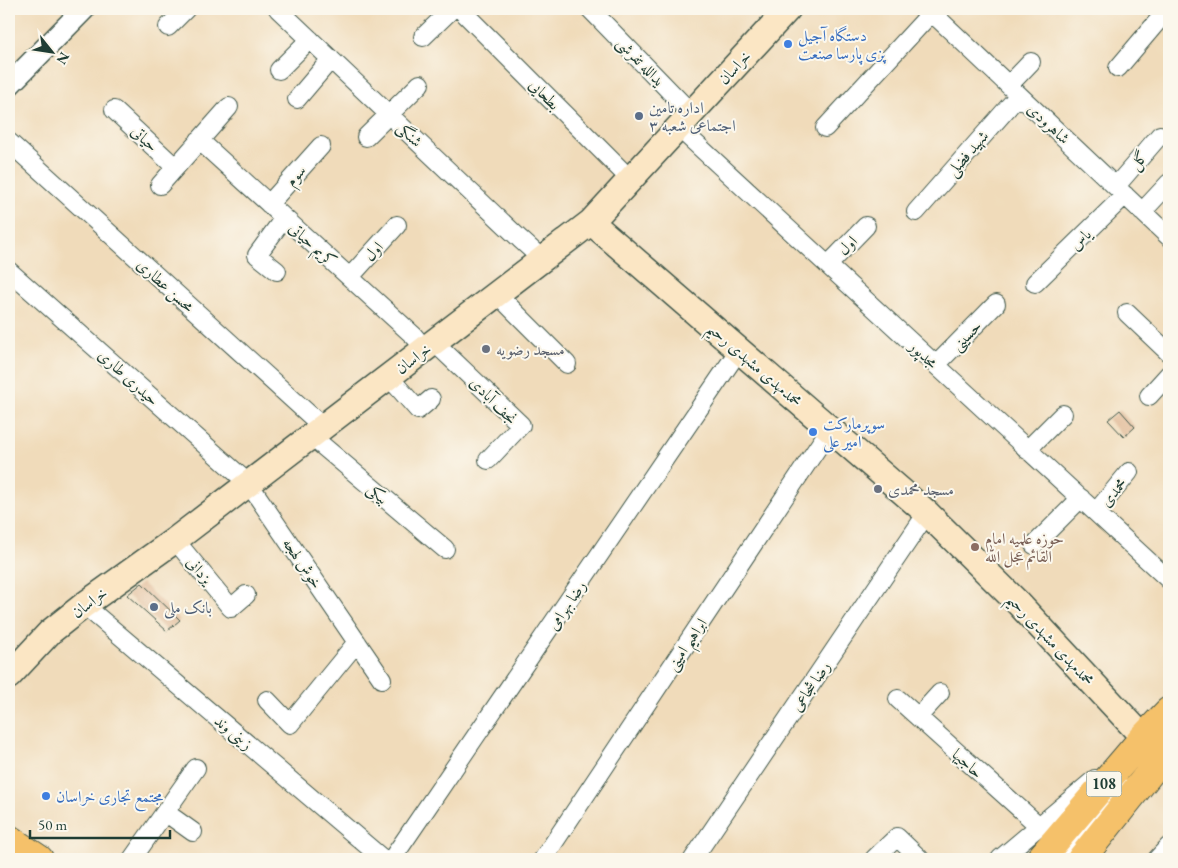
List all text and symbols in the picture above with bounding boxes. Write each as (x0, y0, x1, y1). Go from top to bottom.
place label: دستگاه آجیل پزی پارسا صنعت (798, 25, 887, 65)
north arrow (28, 28, 78, 78)
street label: یدالله تفرشی (611, 32, 669, 91)
marker: دستگاه آجیل پزی پارسا صنعت (782, 38, 794, 50)
street label: خراسان (713, 46, 755, 89)
text: N (52, 49, 74, 68)
street label: بطحایی (525, 74, 565, 114)
place label: اداره تامین اجتماعی شعبه ۳ (649, 97, 736, 136)
street label: شاهرودی (1023, 98, 1075, 149)
marker: اداره تامین اجتماعی شعبه ۳ (633, 110, 645, 122)
street label: شنگی (391, 117, 427, 152)
street label: حیاتی (127, 121, 163, 156)
street label: شهید فضلی (942, 126, 994, 181)
street label: گل (1124, 146, 1153, 175)
street label: سوم (280, 160, 313, 193)
street label: کریم حیاتی (282, 217, 341, 274)
street label: یاس (1065, 223, 1096, 255)
street label: اول (833, 231, 862, 260)
street label: اول (359, 237, 388, 266)
street label: محسن عطاری (132, 254, 199, 318)
street label: حسینی (947, 316, 987, 356)
street label: محمدمهدی مشهدی رحیم (699, 317, 806, 416)
street label: مجدپور (903, 334, 943, 374)
street label: خراسان (391, 338, 435, 379)
place label: مسجد رضویه (496, 339, 565, 360)
marker: مسجد رضویه (480, 343, 492, 355)
street label: حیدری طاری (94, 344, 164, 410)
street label: نجف آبادی (465, 372, 522, 429)
place label: سوپرمارکت امیر علی (823, 413, 885, 453)
marker: سوپرمارکت امیر علی (807, 426, 819, 438)
street label: محمدی (1095, 474, 1132, 511)
street label: بیکی (362, 478, 393, 509)
place label: مسجد محمدی (888, 479, 954, 500)
marker: مسجد محمدی (872, 483, 884, 495)
place label: حوزه علمیه امام القائم عجل الله (985, 528, 1064, 571)
street label: خوش لهجه (278, 534, 327, 593)
marker: حوزه علمیه امام القائم عجل الله (969, 541, 981, 553)
street label: یزدانی (182, 552, 219, 590)
street label: رضا بهرامی (542, 576, 591, 634)
street label: خراسان (67, 582, 111, 623)
street label: محمدمهدی مشهدی رحیم (998, 589, 1099, 694)
place label: بانک ملی (164, 597, 212, 619)
marker: بانک ملی (148, 601, 160, 613)
street label: ابراهیم امینی (661, 614, 717, 678)
street label: رضا شجاعی (786, 657, 835, 716)
street label: زینی وند (210, 710, 257, 755)
street label: حاجیها (948, 744, 988, 783)
road number: 108 (1086, 772, 1122, 796)
place label: مجتمع تجاری خراسان (56, 786, 164, 812)
marker: مجتمع تجاری خراسان (40, 790, 52, 802)
scale bar (30, 808, 170, 840)
text: 50 m (38, 815, 67, 834)

